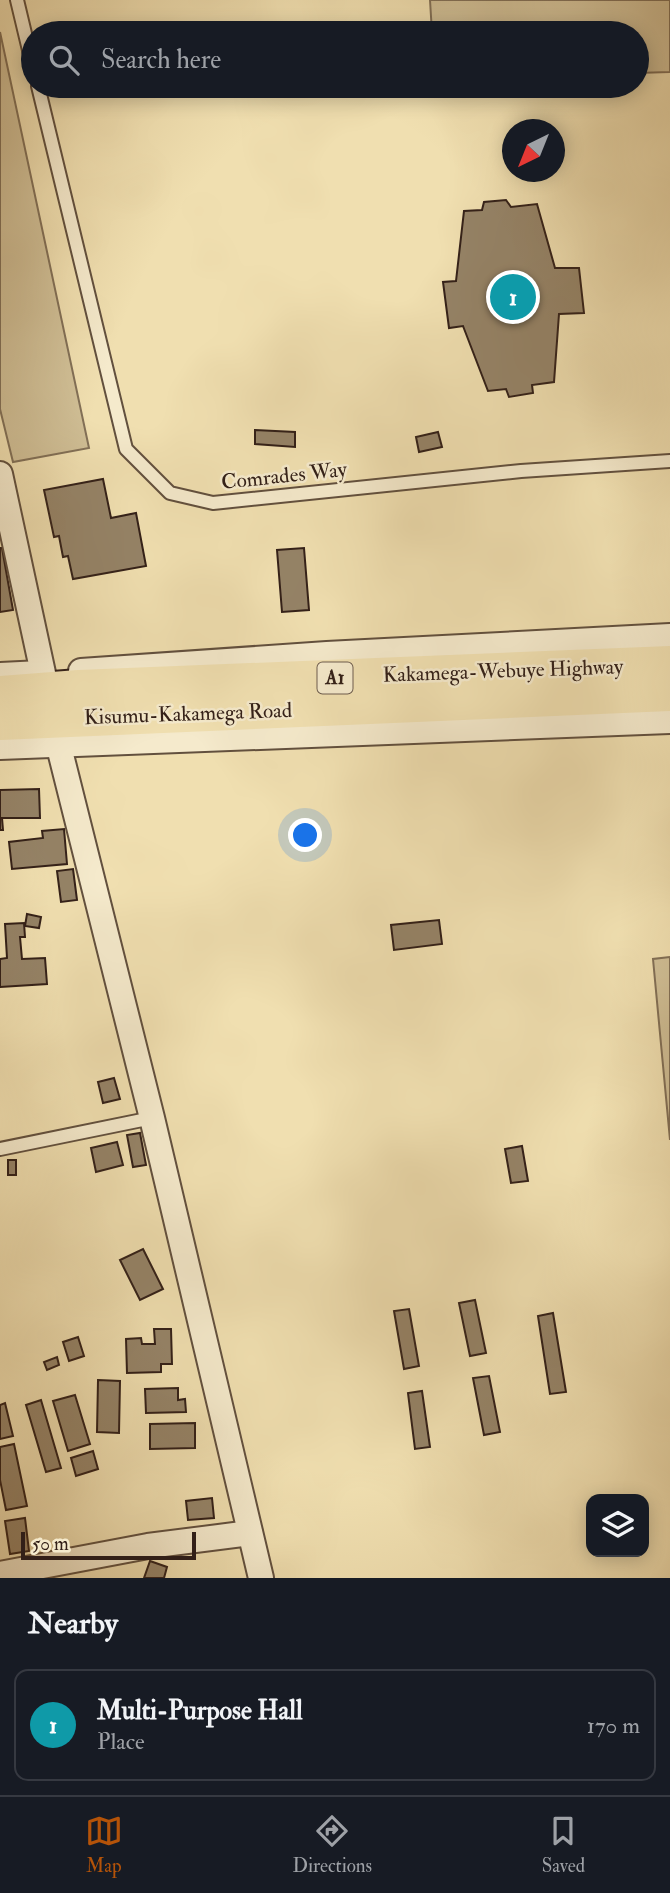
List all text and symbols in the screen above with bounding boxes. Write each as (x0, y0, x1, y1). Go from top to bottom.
search box (21, 21, 649, 98)
icon: search (45, 41, 83, 79)
text: Search here (101, 44, 221, 76)
north arrow (502, 119, 565, 182)
pin: 1 (490, 271, 536, 323)
street label: Comrades Way (220, 456, 349, 496)
street label: Kakamega-Webuye Highway (382, 653, 625, 689)
road number: A1 (318, 663, 352, 694)
street label: Kisumu-Kakamega Road (83, 697, 293, 731)
your location (288, 818, 322, 852)
map controls (586, 1494, 649, 1557)
button: layers (586, 1494, 649, 1557)
scale bar (21, 1529, 196, 1561)
text: 50 m (32, 1532, 69, 1556)
text: Nearby (28, 1605, 118, 1642)
text: Multi-Purpose Hall (97, 1695, 303, 1727)
text: 1 (49, 1711, 57, 1740)
text: 170 m (587, 1711, 640, 1740)
text: Place (97, 1727, 145, 1756)
tab: Map (85, 1812, 123, 1878)
tab: Directions (292, 1812, 372, 1878)
tab: Saved (542, 1812, 585, 1878)

